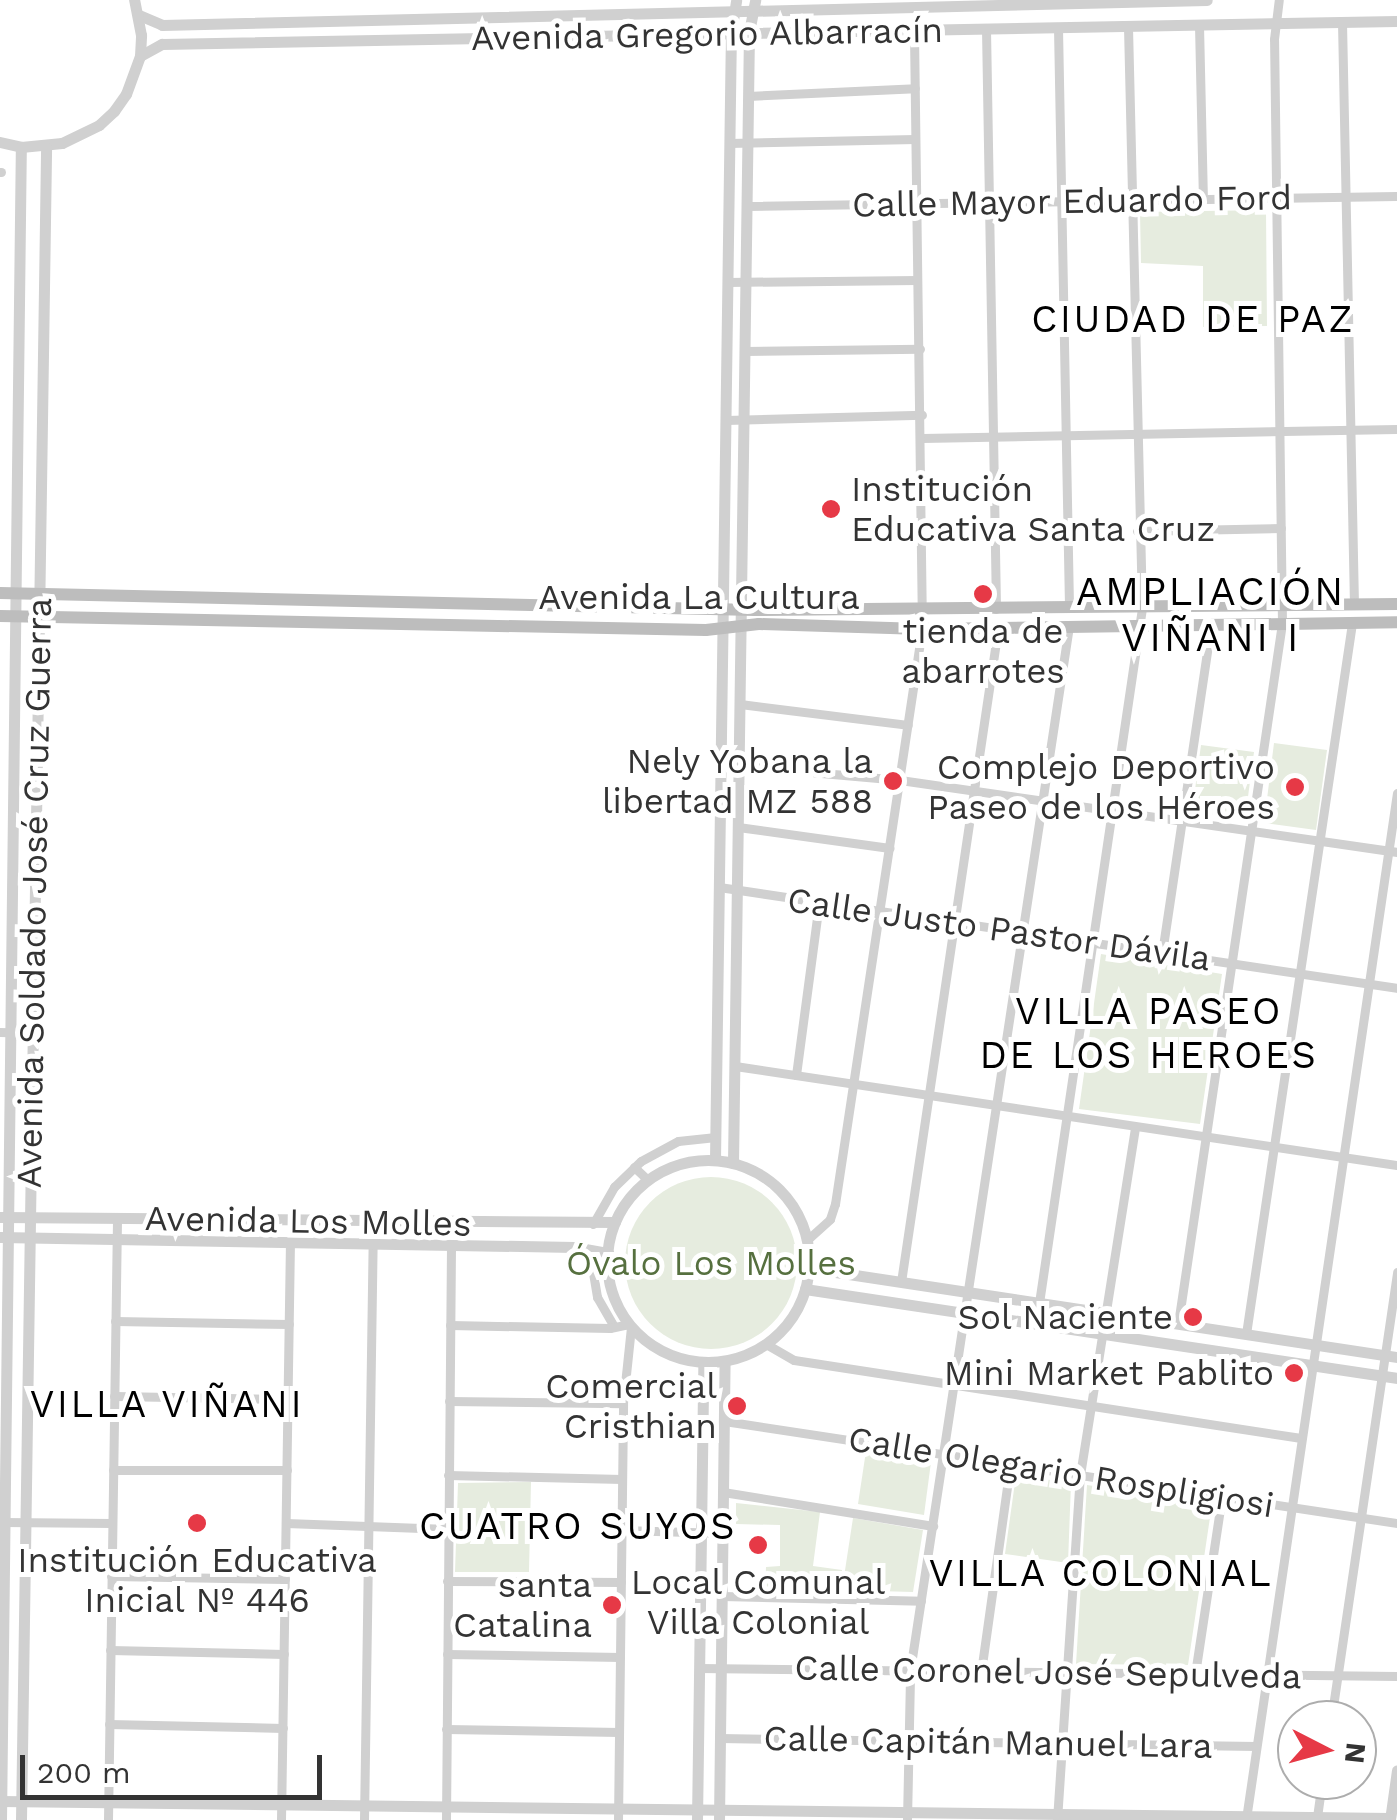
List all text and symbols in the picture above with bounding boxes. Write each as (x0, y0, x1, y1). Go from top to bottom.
street label: Avenida Gregorio Albarracín (469, 9, 945, 59)
street label: Calle Mayor Eduardo Ford (851, 176, 1293, 226)
district label: CIUDAD DE PAZ (1031, 297, 1355, 343)
place label: Institución Educativa Santa Cruz (851, 468, 1217, 550)
marker: Institución Educativa Santa Cruz (820, 498, 842, 520)
district label: AMPLIACIÓN VIÑANI I (1076, 568, 1346, 662)
street label: Avenida La Cultura (537, 576, 861, 618)
marker: tienda de abarrotes (972, 583, 994, 605)
street label: Avenida Soldado José Cruz Guerra (8, 596, 60, 1190)
place label: tienda de abarrotes (901, 610, 1065, 692)
place label: Nely Yobana la libertad MZ 588 (602, 740, 873, 822)
place label: Complejo Deportivo Paseo de los Héroes (927, 746, 1275, 828)
marker: Nely Yobana la libertad MZ 588 (882, 770, 904, 792)
marker: Complejo Deportivo Paseo de los Héroes (1284, 776, 1306, 798)
street label: Calle Justo Pastor Dávila (784, 878, 1214, 980)
district label: VILLA PASEO DE LOS HEROES (980, 989, 1318, 1078)
street label: Avenida Los Molles (144, 1197, 472, 1245)
park label: Óvalo Los Molles (566, 1242, 856, 1284)
place label: Sol Naciente (956, 1296, 1173, 1338)
marker: Sol Naciente (1182, 1306, 1204, 1328)
place label: Mini Market Pablito (944, 1352, 1274, 1394)
marker: Mini Market Pablito (1283, 1362, 1305, 1384)
place label: Comercial Cristhian (545, 1365, 717, 1447)
district label: VILLA VIÑANI (28, 1382, 306, 1428)
marker: Comercial Cristhian (726, 1395, 748, 1417)
street label: Calle Olegario Rospligiosi (845, 1418, 1277, 1526)
district label: CUATRO SUYOS (419, 1504, 737, 1550)
marker: Institución Educativa Inicial Nº 446 (186, 1512, 208, 1534)
marker: Local Comunal Villa Colonial (747, 1534, 769, 1556)
place label: Institución Educativa Inicial Nº 446 (17, 1539, 377, 1621)
district label: VILLA COLONIAL (928, 1551, 1274, 1597)
place label: Local Comunal Villa Colonial (630, 1561, 886, 1643)
place label: santa Catalina (453, 1564, 592, 1646)
marker: santa Catalina (601, 1594, 623, 1616)
street label: Calle Coronel José Sepulveda (793, 1647, 1303, 1697)
north arrow (1277, 1700, 1377, 1800)
street label: Calle Capitán Manuel Lara (762, 1717, 1214, 1767)
scale bar (25, 1735, 328, 1797)
text: N (1338, 1741, 1373, 1765)
text: 200 m (37, 1755, 131, 1790)

